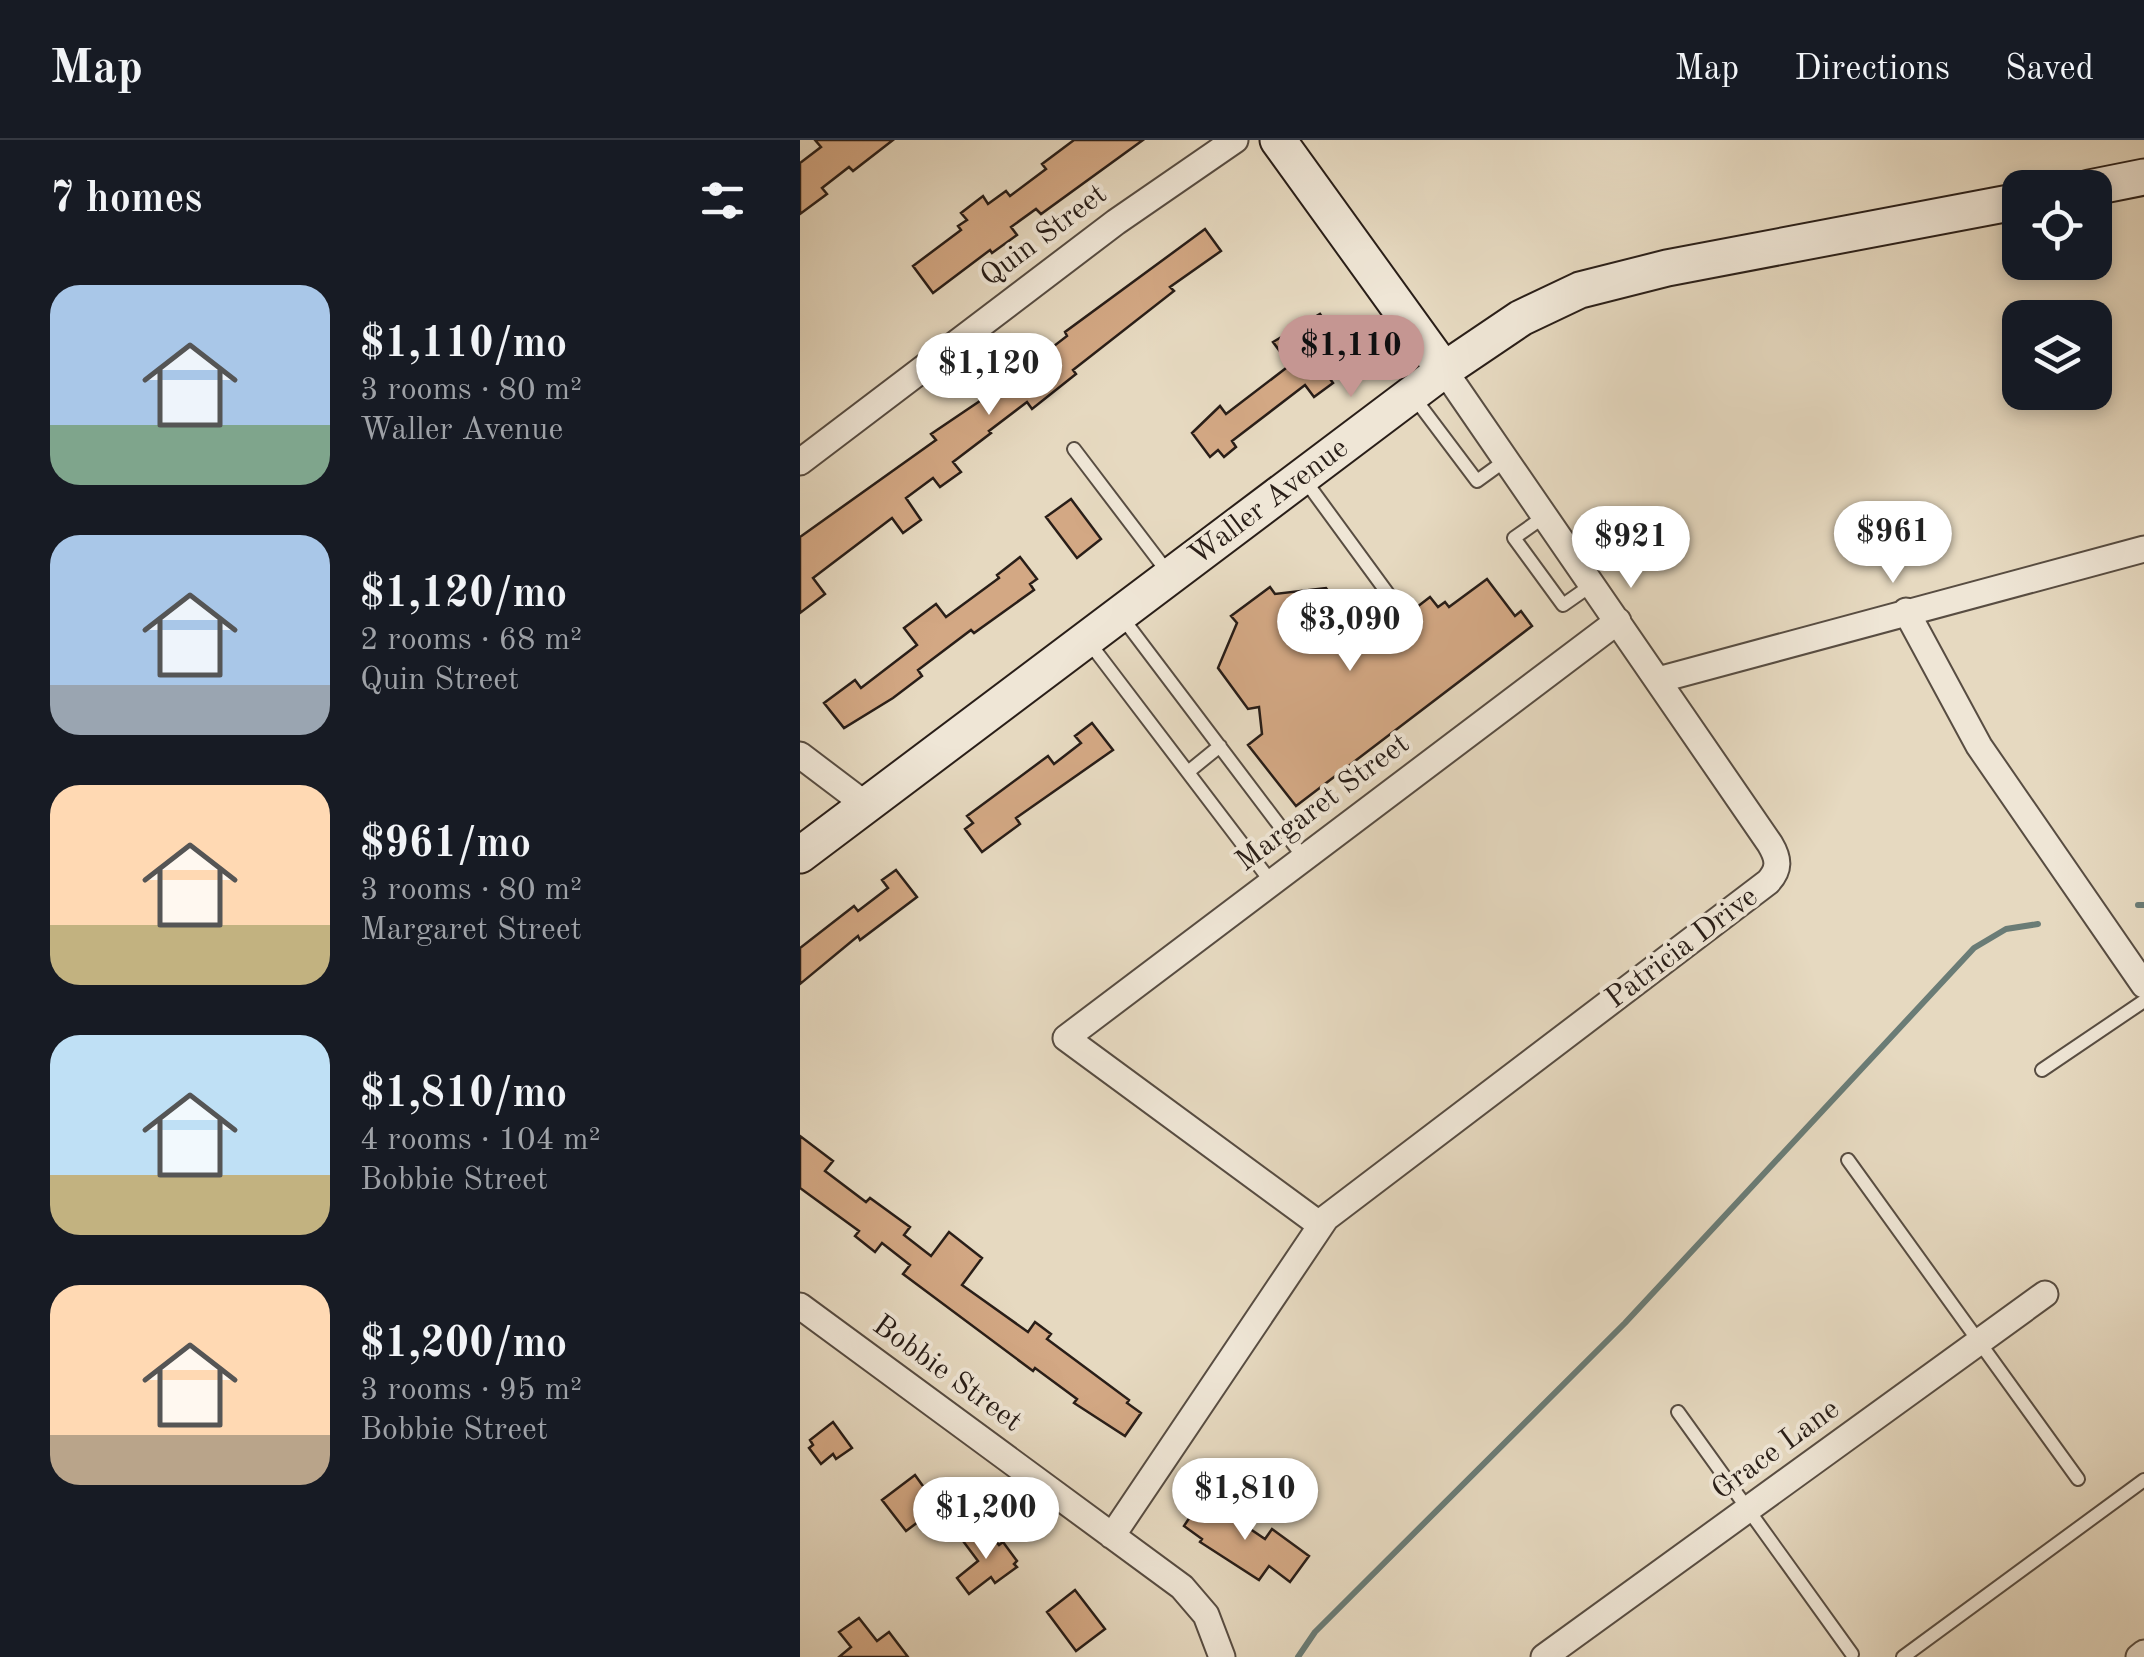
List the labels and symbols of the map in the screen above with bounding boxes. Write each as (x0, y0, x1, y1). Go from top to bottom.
street label: Quin Street (975, 179, 1113, 293)
pin: $1,110 (1270, 315, 1432, 400)
pin: $1,120 (908, 333, 1070, 418)
street label: Waller Avenue (1184, 433, 1354, 571)
pin: $961 (1834, 501, 1952, 586)
pin: $921 (1572, 506, 1690, 591)
pin: $3,090 (1269, 589, 1431, 674)
street label: Margaret Street (1231, 728, 1415, 878)
street label: Patricia Drive (1601, 881, 1763, 1015)
street label: Bobbie Street (867, 1310, 1027, 1438)
street label: Grace Lane (1707, 1394, 1845, 1506)
pin: $1,810 (1164, 1458, 1326, 1543)
pin: $1,200 (905, 1477, 1067, 1562)

